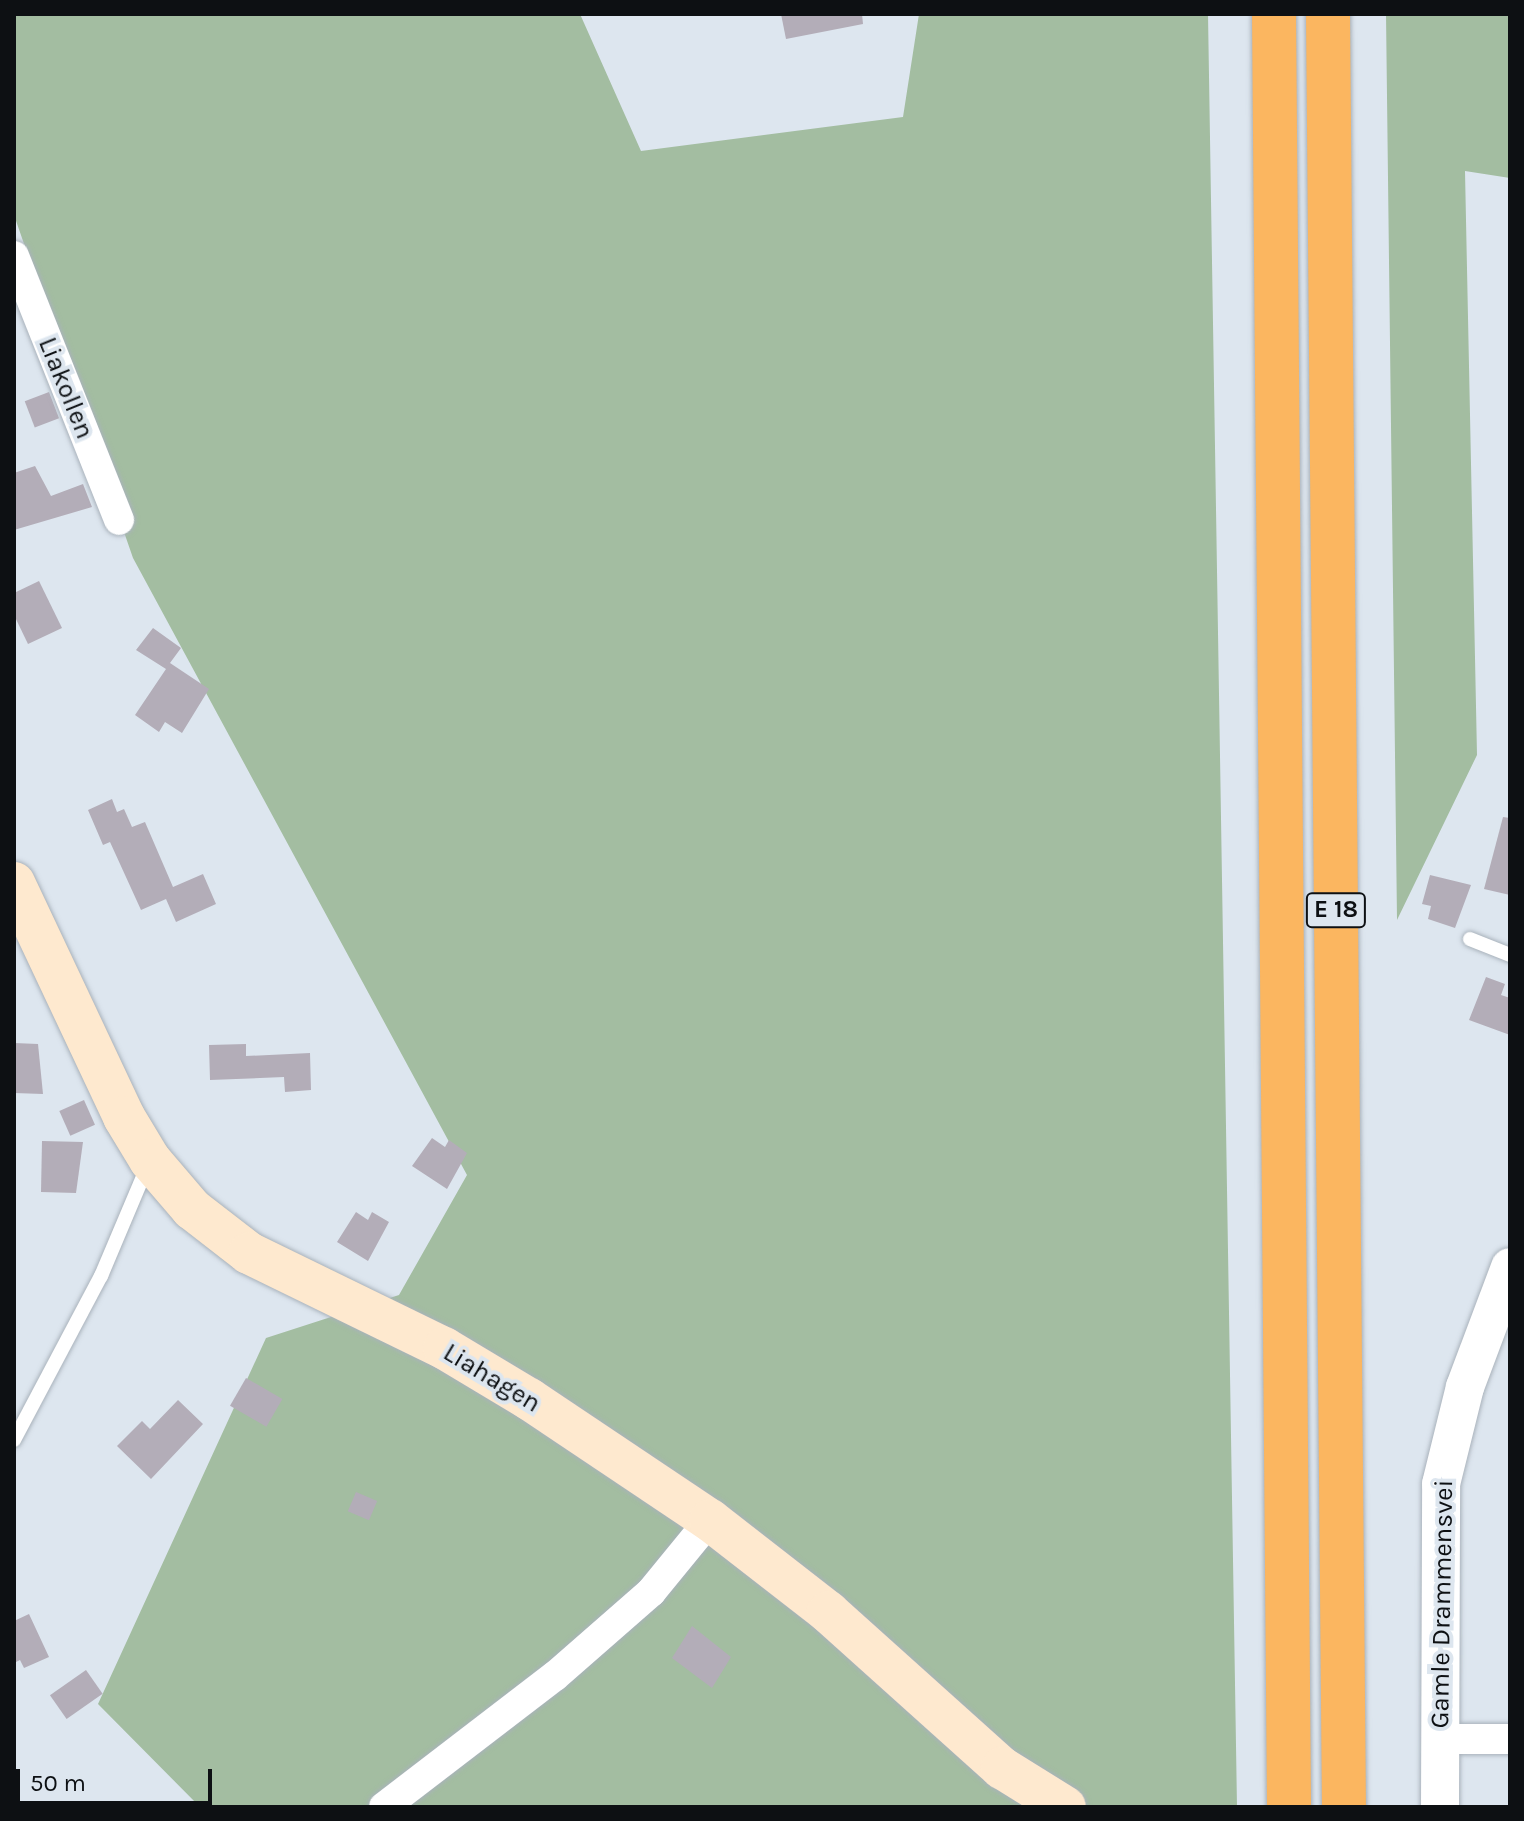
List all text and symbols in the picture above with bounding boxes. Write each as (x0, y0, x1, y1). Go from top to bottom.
street label: Liakollen (32, 333, 100, 443)
road number: E 18 (1304, 890, 1368, 930)
street label: Liahagen (438, 1337, 546, 1419)
street label: Gamle Drammensvei (1424, 1479, 1460, 1729)
scale bar (20, 1753, 216, 1803)
text: 50 m (30, 1769, 86, 1797)

